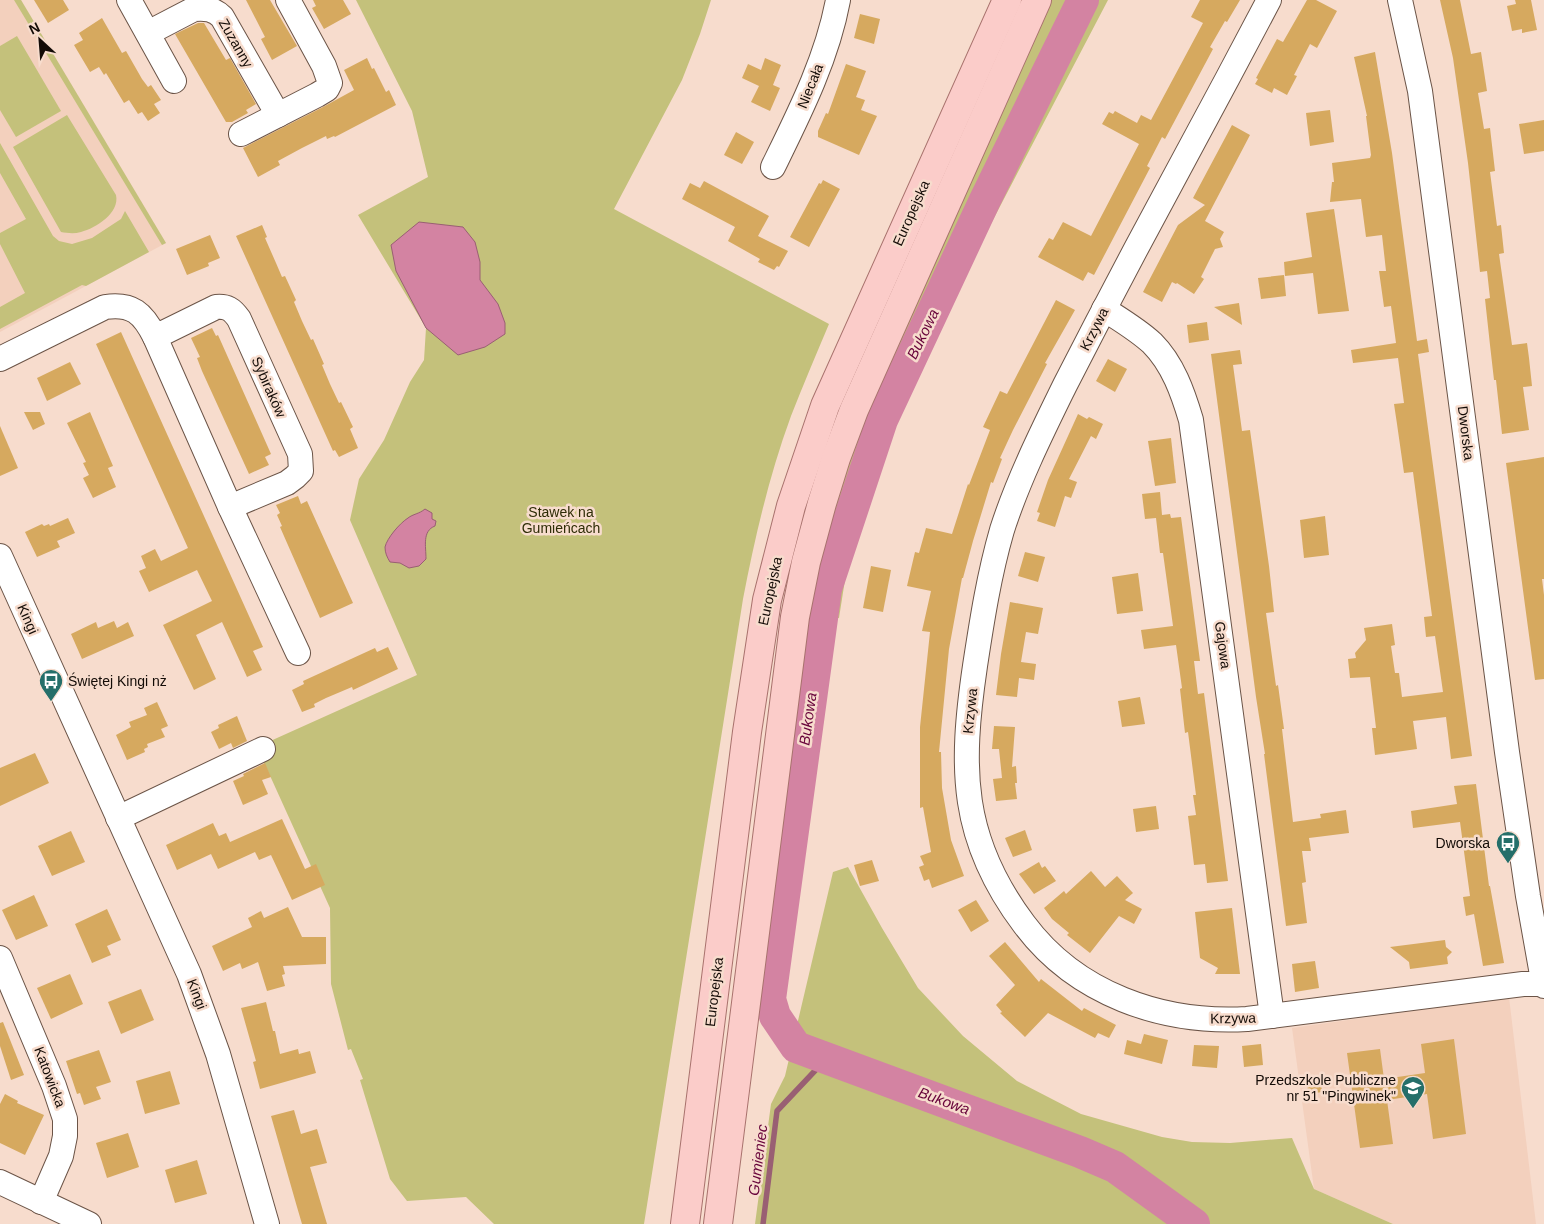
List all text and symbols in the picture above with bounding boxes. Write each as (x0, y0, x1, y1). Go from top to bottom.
north arrow (15, 15, 65, 65)
street label: Zuzanny (216, 16, 256, 70)
text: N (26, 19, 42, 38)
street label: Niecała (794, 61, 826, 111)
street label: Europejska (889, 178, 933, 248)
street label: Krzywa (1076, 305, 1112, 353)
water label: Bukowa (903, 306, 942, 361)
street label: Sybiraków (249, 354, 290, 421)
street label: Dworska (1455, 405, 1477, 461)
park label: Stawek na Gumieńcach (522, 504, 600, 536)
street label: Europejska (755, 555, 785, 627)
street label: Kingi (14, 602, 42, 636)
street label: Gajowa (1212, 620, 1234, 670)
bus stop icon: Świętej Kingi nż (38, 668, 64, 702)
place label: Świętej Kingi nż (68, 672, 167, 689)
street label: Krzywa (960, 687, 980, 735)
water label: Bukowa (795, 691, 820, 747)
bus stop icon: Dworska (1495, 830, 1521, 864)
place label: Dworska (1436, 835, 1490, 851)
street label: Europejska (702, 956, 726, 1028)
street label: Kingi (184, 977, 210, 1011)
street label: Krzywa (1210, 1010, 1256, 1026)
street label: Katowicka (31, 1044, 69, 1110)
place label: Przedszkole Publiczne nr 51 "Pingwinek" (1255, 1072, 1396, 1104)
school or university icon: Przedszkole Publiczne nr 51 "Pingwinek" (1400, 1075, 1426, 1109)
water label: Bukowa (916, 1083, 972, 1118)
water label: Gumieniec (745, 1123, 770, 1197)

